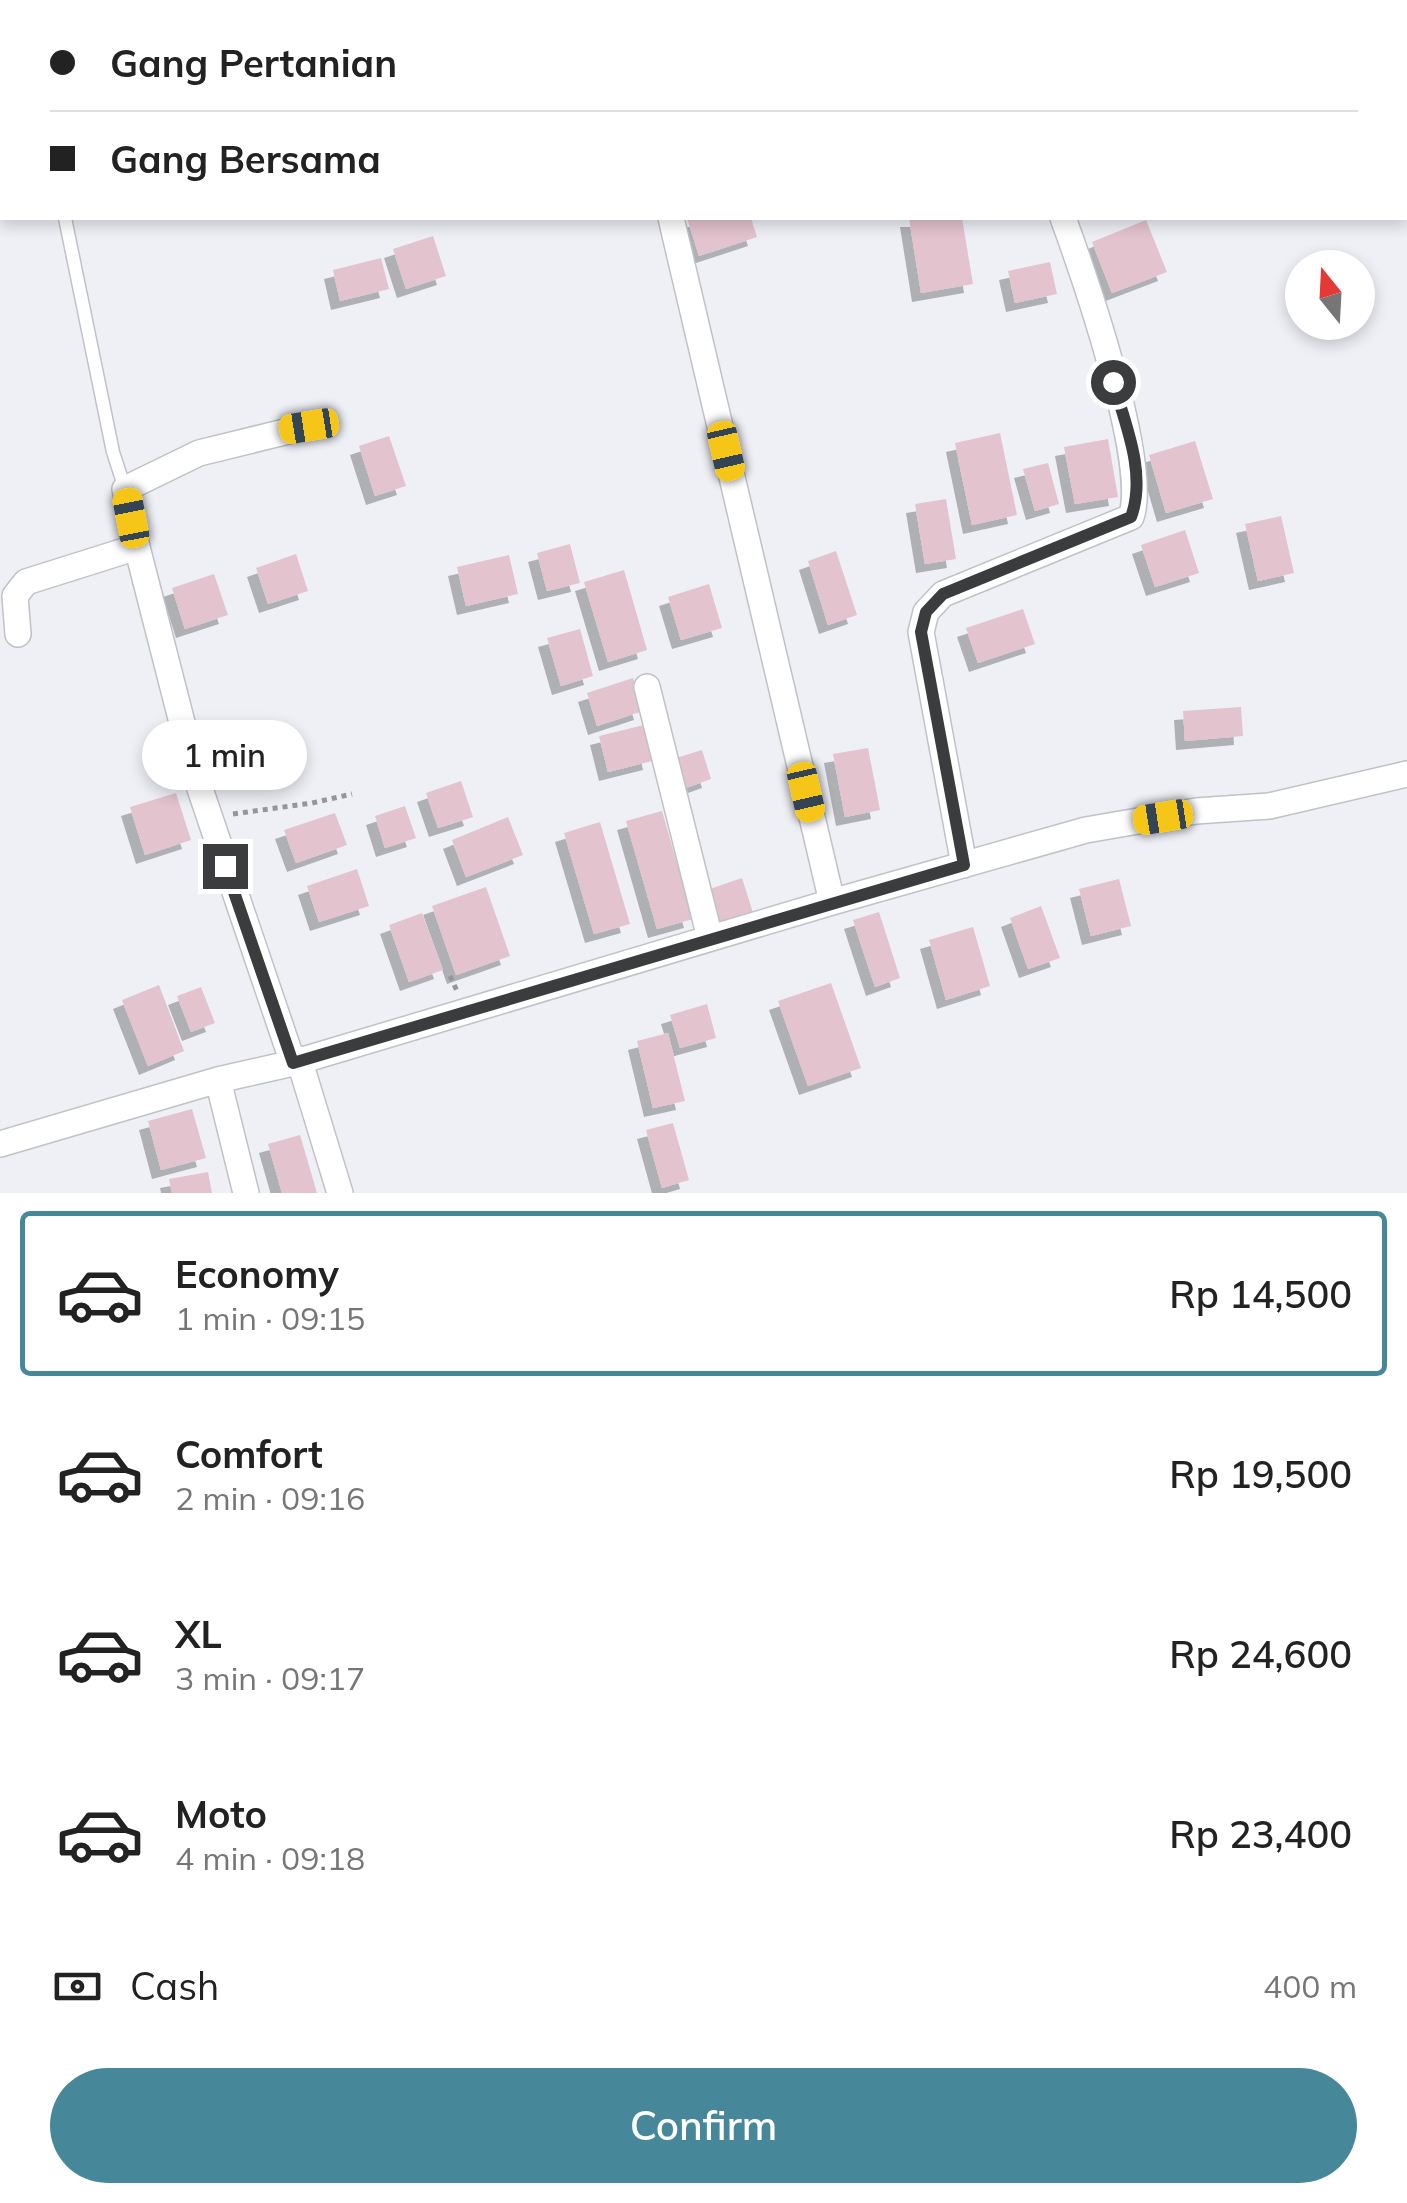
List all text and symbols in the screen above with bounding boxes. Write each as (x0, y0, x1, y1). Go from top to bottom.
text: Gang Pertanian (110, 39, 397, 87)
text: Gang Bersama (110, 135, 381, 183)
north arrow (1285, 250, 1375, 340)
map controls (1285, 250, 1375, 340)
route start (1091, 360, 1136, 405)
car (277, 406, 341, 446)
car (705, 418, 747, 484)
car (111, 486, 151, 550)
callout: 1 min (142, 721, 308, 791)
text: 1 min (183, 735, 266, 775)
car (785, 759, 827, 825)
car (1131, 797, 1195, 837)
route end (203, 844, 248, 889)
icon: car (55, 1249, 145, 1339)
text: Economy (175, 1250, 339, 1298)
text: Rp 14,500 (1169, 1270, 1352, 1318)
text: 1 min · 09:15 (175, 1298, 365, 1338)
icon: car (55, 1429, 145, 1519)
text: Comfort (175, 1430, 323, 1478)
text: Rp 19,500 (1169, 1450, 1352, 1498)
text: 2 min · 09:16 (175, 1478, 365, 1518)
icon: car (55, 1609, 145, 1699)
text: XL (175, 1610, 222, 1658)
text: Rp 24,600 (1169, 1630, 1352, 1678)
text: 3 min · 09:17 (175, 1658, 365, 1698)
icon: car (55, 1789, 145, 1879)
text: Moto (175, 1790, 267, 1838)
text: Rp 23,400 (1169, 1810, 1352, 1858)
text: 4 min · 09:18 (175, 1838, 365, 1878)
icon: cash (50, 1959, 105, 2014)
text: Cash (130, 1962, 219, 2010)
text: 400 m (1263, 1966, 1357, 2006)
button: Confirm (50, 2068, 1357, 2183)

